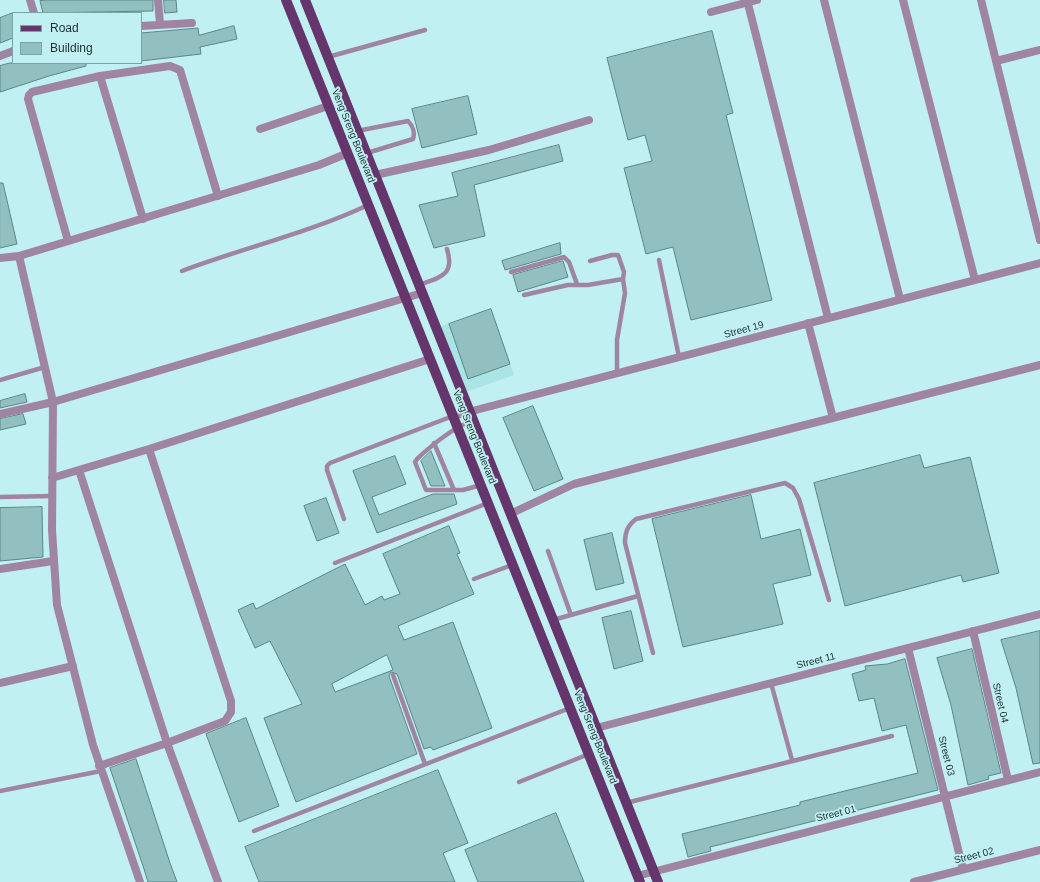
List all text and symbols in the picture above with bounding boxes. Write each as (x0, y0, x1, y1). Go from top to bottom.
legend (12, 12, 142, 64)
text: Road (50, 21, 79, 35)
text: Building (50, 41, 93, 55)
street label: Veng Sreng Boulevard (329, 87, 377, 185)
street label: Street 19 (723, 319, 765, 341)
street label: Veng Sreng Boulevard (450, 388, 498, 486)
street label: Street 11 (795, 650, 837, 672)
street label: Street 04 (990, 682, 1010, 724)
street label: Veng Sreng Boulevard (571, 688, 619, 786)
street label: Street 03 (935, 735, 957, 777)
street label: Street 01 (815, 803, 857, 825)
street label: Street 02 (953, 845, 995, 867)

